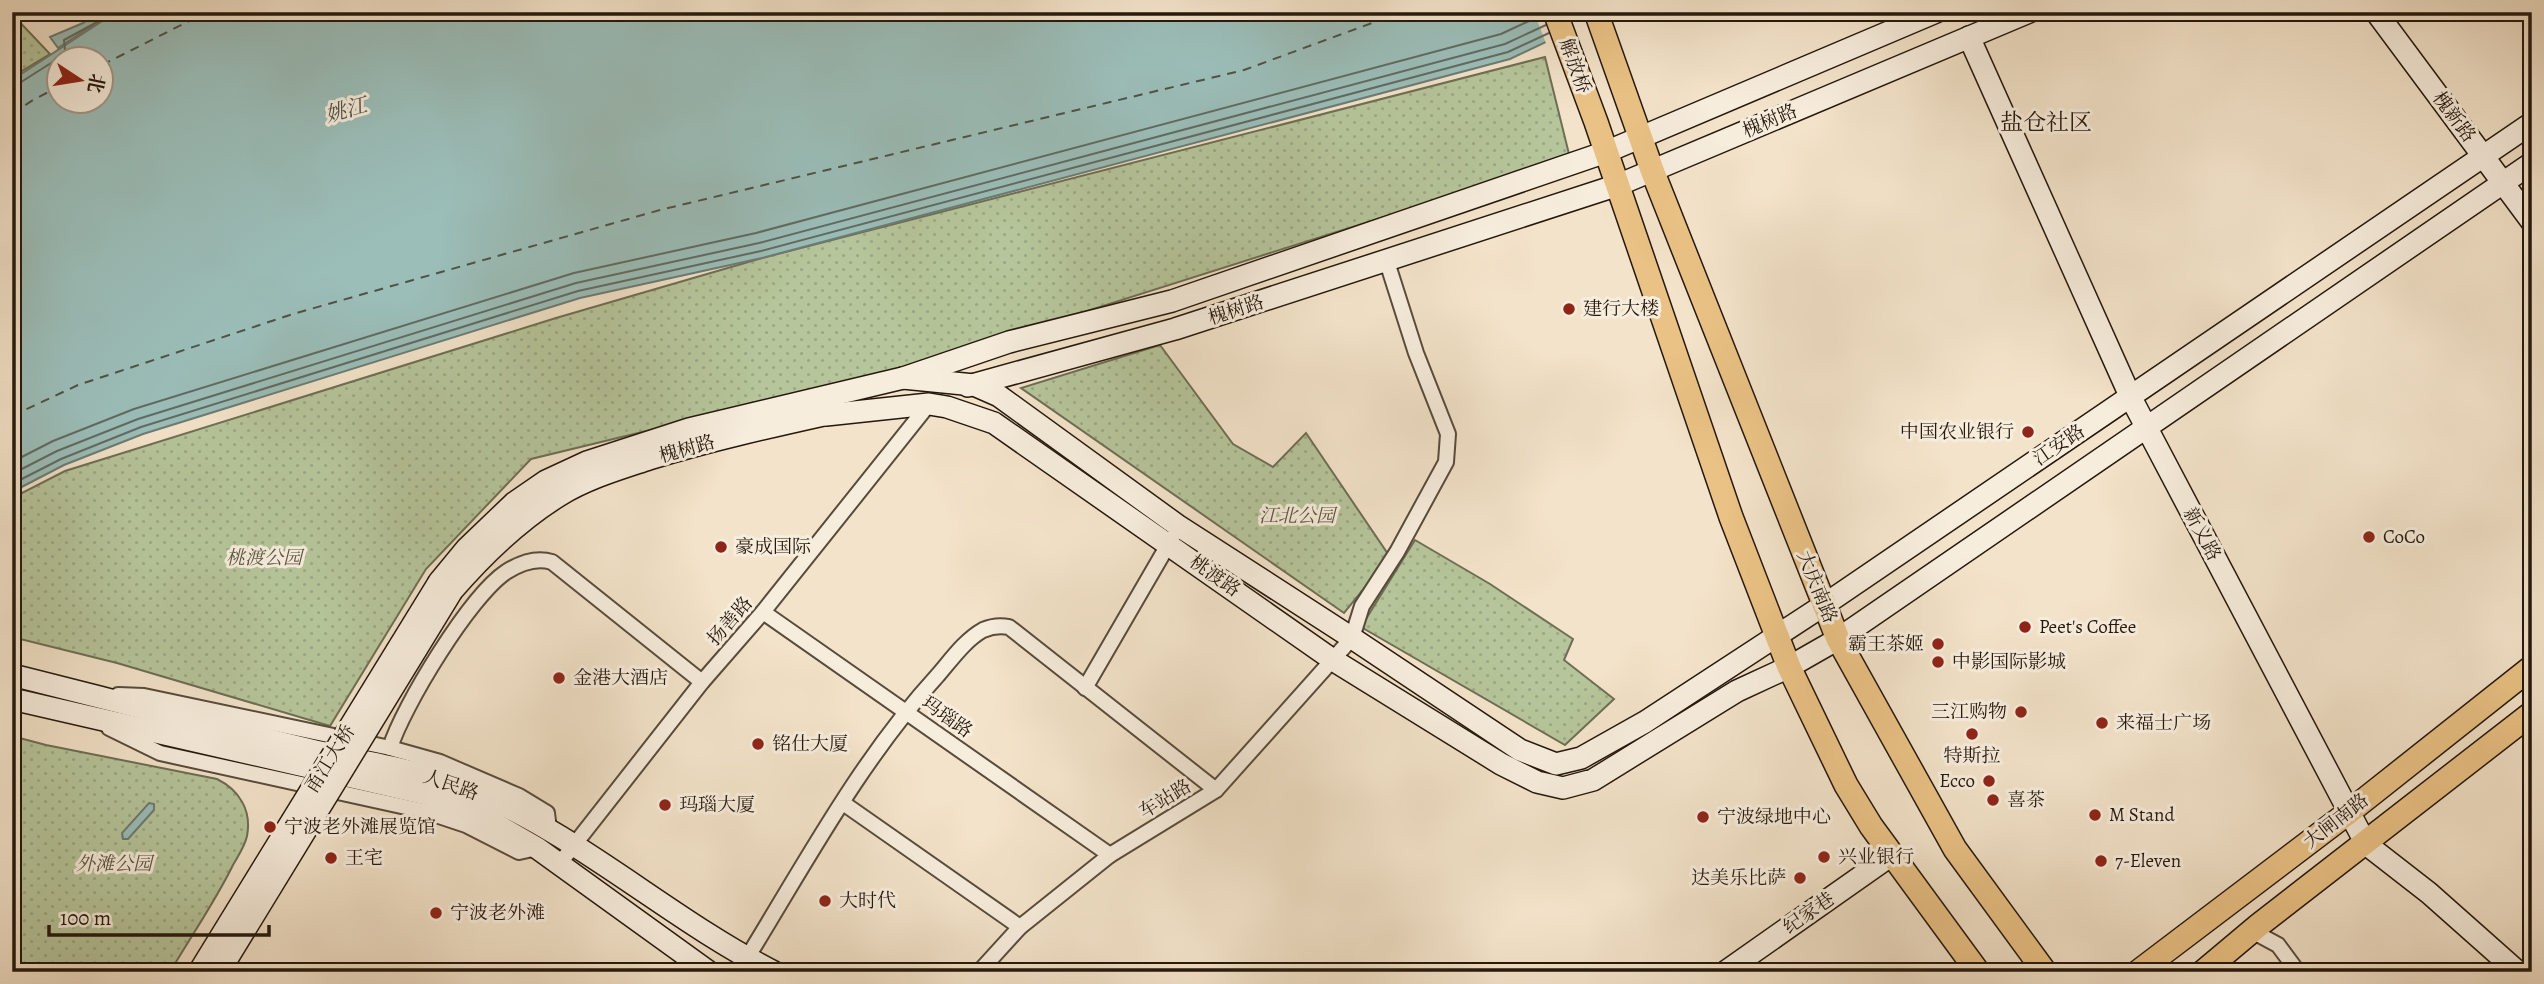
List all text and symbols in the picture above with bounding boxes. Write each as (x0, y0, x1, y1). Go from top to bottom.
street label: 解放桥 (1553, 35, 1597, 97)
north arrow (46, 46, 116, 116)
text: 北 (81, 71, 110, 95)
street label: 槐新路 (2426, 86, 2482, 148)
water label: 姚江 (322, 90, 373, 129)
street label: 槐树路 (1739, 98, 1801, 144)
district label: 盐仓社区 (2000, 107, 2092, 138)
street label: 槐树路 (1205, 289, 1267, 331)
place label: 建行大楼 (1583, 296, 1659, 322)
marker: 建行大楼 (1561, 301, 1577, 317)
street label: 江安路 (2028, 418, 2090, 472)
place label: 中国农业银行 (1900, 419, 2014, 445)
marker: 中国农业银行 (2020, 424, 2036, 440)
street label: 槐树路 (656, 429, 718, 469)
park label: 江北公园 (1259, 503, 1338, 529)
street label: 新义路 (2177, 503, 2227, 565)
place label: CoCo (2383, 524, 2425, 550)
marker: CoCo (2361, 529, 2377, 545)
place label: 豪成国际 (735, 534, 811, 560)
marker: 豪成国际 (713, 539, 729, 555)
park label: 桃渡公园 (226, 545, 305, 571)
street label: 大庆南路 (1791, 547, 1843, 627)
street label: 桃渡路 (1184, 549, 1246, 603)
street label: 扬善路 (701, 591, 759, 651)
place label: Peet's Coffee (2039, 614, 2136, 640)
marker: Peet's Coffee (2017, 619, 2033, 635)
place label: 霸王茶姬 (1848, 631, 1924, 657)
marker: 霸王茶姬 (1930, 636, 1946, 652)
place label: 中影国际影城 (1952, 649, 2066, 675)
marker: 中影国际影城 (1930, 654, 1946, 670)
place label: 金港大酒店 (573, 665, 668, 691)
marker: 金港大酒店 (551, 670, 567, 686)
street label: 玛瑙路 (916, 690, 978, 744)
place label: 三江购物 (1931, 699, 2007, 725)
marker: 三江购物 (2013, 704, 2029, 720)
place label: 来福士广场 (2116, 710, 2211, 736)
marker: 来福士广场 (2094, 715, 2110, 731)
street label: 甬江大桥 (299, 720, 361, 798)
marker: 特斯拉 (1964, 726, 1980, 742)
place label: 铭仕大厦 (772, 731, 848, 757)
marker: 铭仕大厦 (750, 736, 766, 752)
place label: 特斯拉 (1943, 743, 2001, 769)
street label: 人民路 (420, 763, 482, 807)
place label: Ecco (1939, 768, 1975, 794)
street label: 车站路 (1134, 773, 1196, 825)
marker: Ecco (1981, 773, 1997, 789)
place label: 喜茶 (2007, 787, 2045, 813)
street label: 大闸南路 (2298, 787, 2374, 855)
place label: 玛瑙大厦 (679, 792, 755, 818)
marker: 喜茶 (1985, 792, 2001, 808)
marker: 玛瑙大厦 (657, 797, 673, 813)
place label: M Stand (2109, 802, 2175, 828)
place label: 宁波绿地中心 (1717, 804, 1831, 830)
marker: M Stand (2087, 807, 2103, 823)
marker: 宁波绿地中心 (1695, 809, 1711, 825)
place label: 宁波老外滩展览馆 (284, 814, 436, 840)
marker: 宁波老外滩展览馆 (262, 819, 278, 835)
place label: 兴业银行 (1838, 844, 1914, 870)
place label: 王宅 (345, 845, 383, 871)
place label: 7-Eleven (2115, 848, 2181, 874)
marker: 兴业银行 (1816, 849, 1832, 865)
marker: 王宅 (323, 850, 339, 866)
park label: 外滩公园 (76, 851, 155, 877)
marker: 7-Eleven (2093, 853, 2109, 869)
place label: 达美乐比萨 (1691, 865, 1786, 891)
marker: 达美乐比萨 (1792, 870, 1808, 886)
street label: 纪家巷 (1778, 886, 1840, 940)
place label: 大时代 (839, 888, 896, 914)
scale bar (49, 893, 270, 937)
marker: 大时代 (817, 893, 833, 909)
place label: 宁波老外滩 (450, 900, 545, 926)
text: 100 m (60, 904, 111, 932)
marker: 宁波老外滩 (428, 905, 444, 921)

